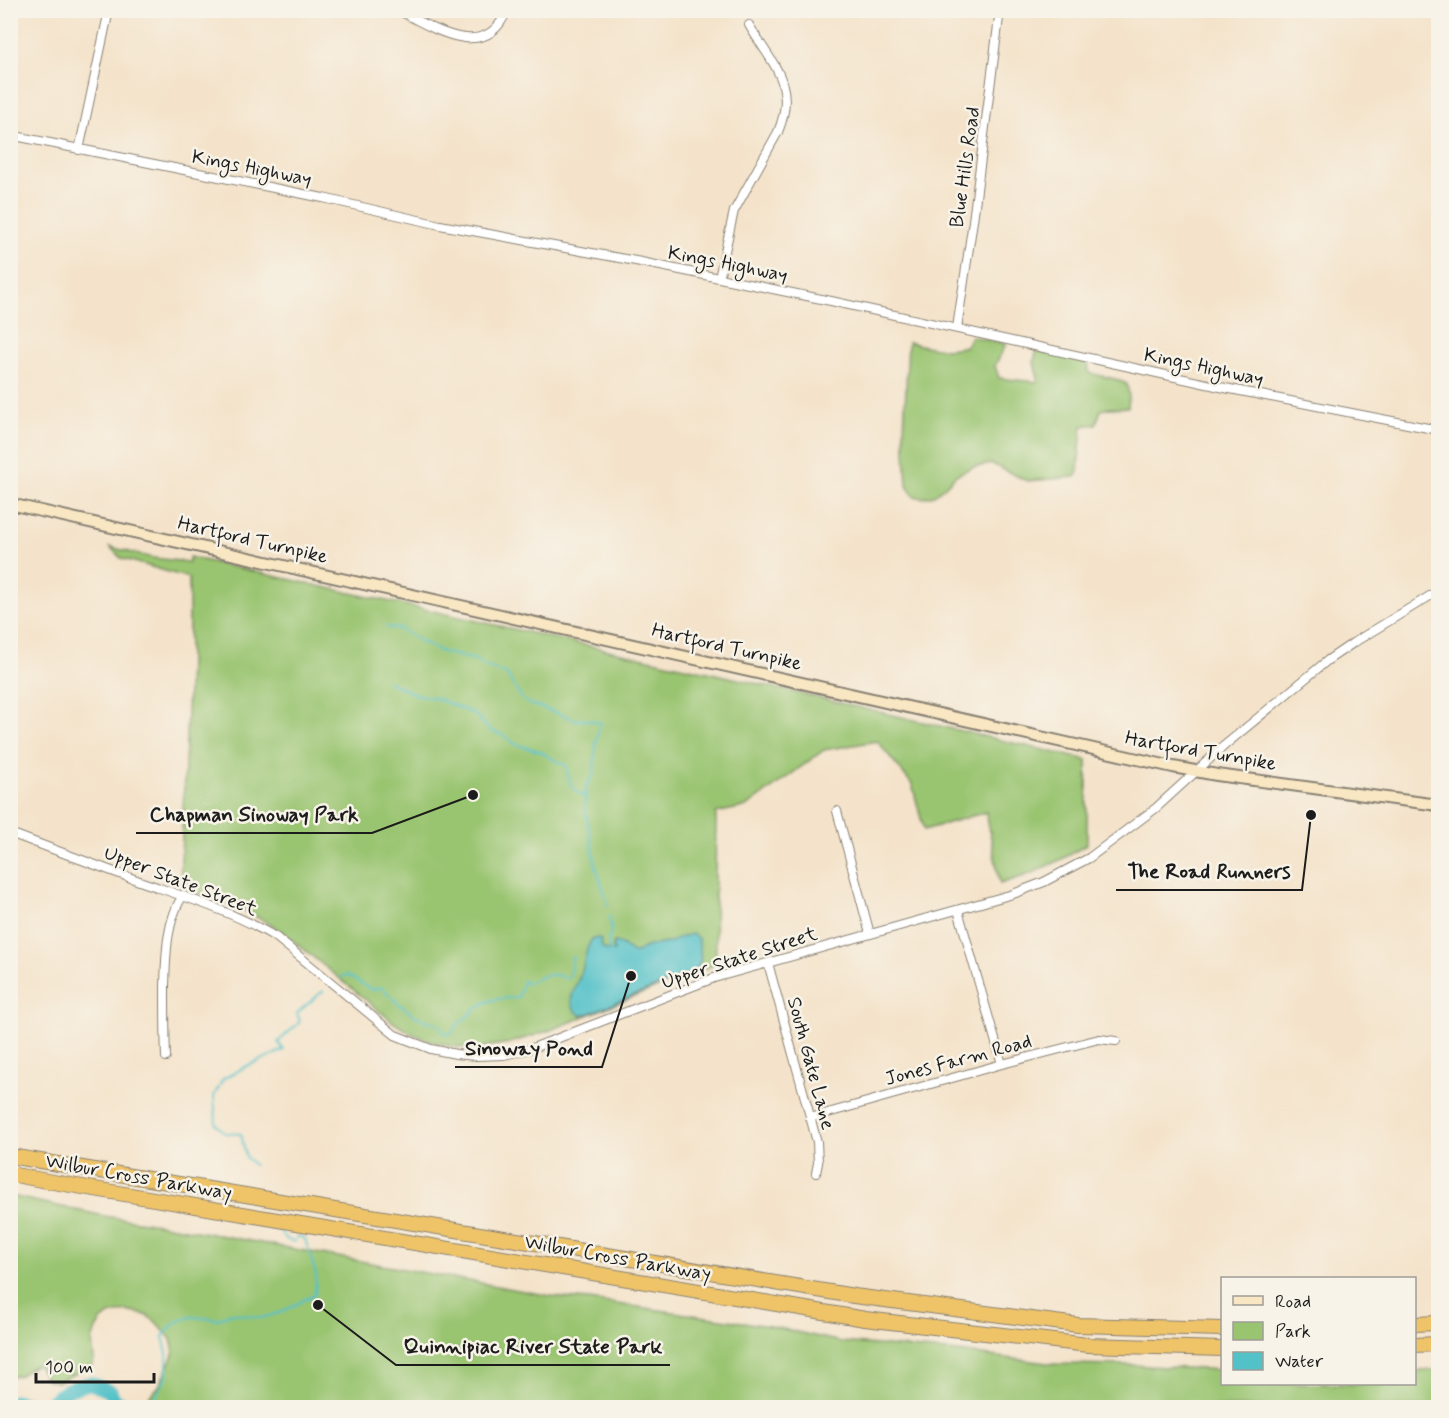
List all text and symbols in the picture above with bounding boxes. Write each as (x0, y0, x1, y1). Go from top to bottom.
street label: Blue Hills Road (944, 105, 987, 229)
street label: Kings Highway (189, 144, 314, 194)
street label: Kings Highway (665, 240, 790, 290)
street label: Kings Highway (1141, 342, 1266, 394)
street label: Hartford Turnpike (175, 510, 330, 573)
street label: Hartford Turnpike (649, 617, 804, 680)
street label: Hartford Turnpike (1123, 725, 1279, 780)
callout: Chapman Sinoway Park (136, 794, 372, 833)
text: Chapman Sinoway Park (149, 801, 359, 829)
street label: Upper State Street (100, 840, 261, 923)
callout: The Road Runners (1116, 851, 1302, 890)
text: The Road Runners (1128, 858, 1291, 886)
street label: Upper State Street (658, 920, 821, 996)
street label: South Gate Lane (780, 994, 841, 1133)
callout: Sinoway Pond (455, 1028, 602, 1067)
street label: Jones Farm Road (882, 1028, 1035, 1093)
text: Sinoway Pond (465, 1035, 593, 1063)
street label: Wilbur Cross Parkway (43, 1148, 234, 1207)
street label: Wilbur Cross Parkway (522, 1229, 713, 1288)
legend (1221, 1277, 1416, 1385)
text: Road (1275, 1290, 1311, 1314)
text: Park (1275, 1320, 1311, 1344)
callout: Quinnipiac River State Park (396, 1326, 670, 1365)
text: Quinnipiac River State Park (404, 1333, 663, 1361)
scale bar (36, 1346, 154, 1384)
text: Water (1275, 1350, 1324, 1374)
text: 100 m (45, 1356, 93, 1380)

